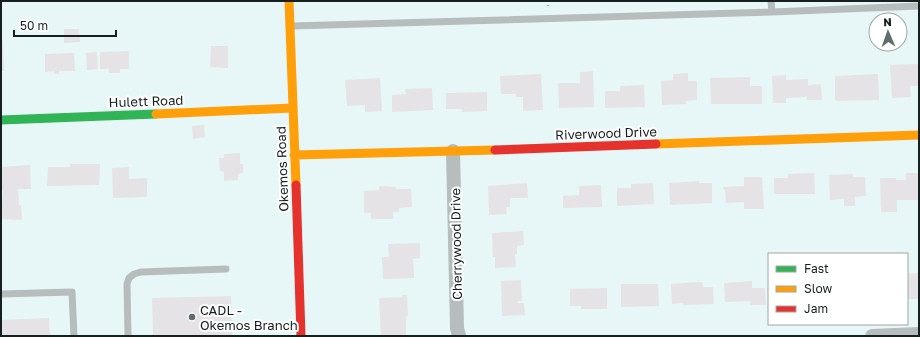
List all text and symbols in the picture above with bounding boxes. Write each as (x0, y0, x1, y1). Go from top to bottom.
scale bar (14, 12, 116, 38)
north arrow (868, 12, 908, 52)
text: N (883, 15, 892, 28)
text: 50 m (20, 18, 48, 33)
street label: Hulett Road (108, 92, 184, 110)
street label: Riverwood Drive (555, 123, 657, 143)
street label: Okemos Road (273, 126, 291, 212)
street label: Cherrywood Drive (447, 188, 465, 300)
legend (768, 253, 908, 325)
text: Fast (804, 261, 829, 276)
text: Slow (804, 281, 832, 296)
text: Jam (804, 301, 828, 316)
place label: CADL - Okemos Branch (200, 302, 298, 333)
marker: CADL - Okemos Branch (187, 312, 197, 322)

